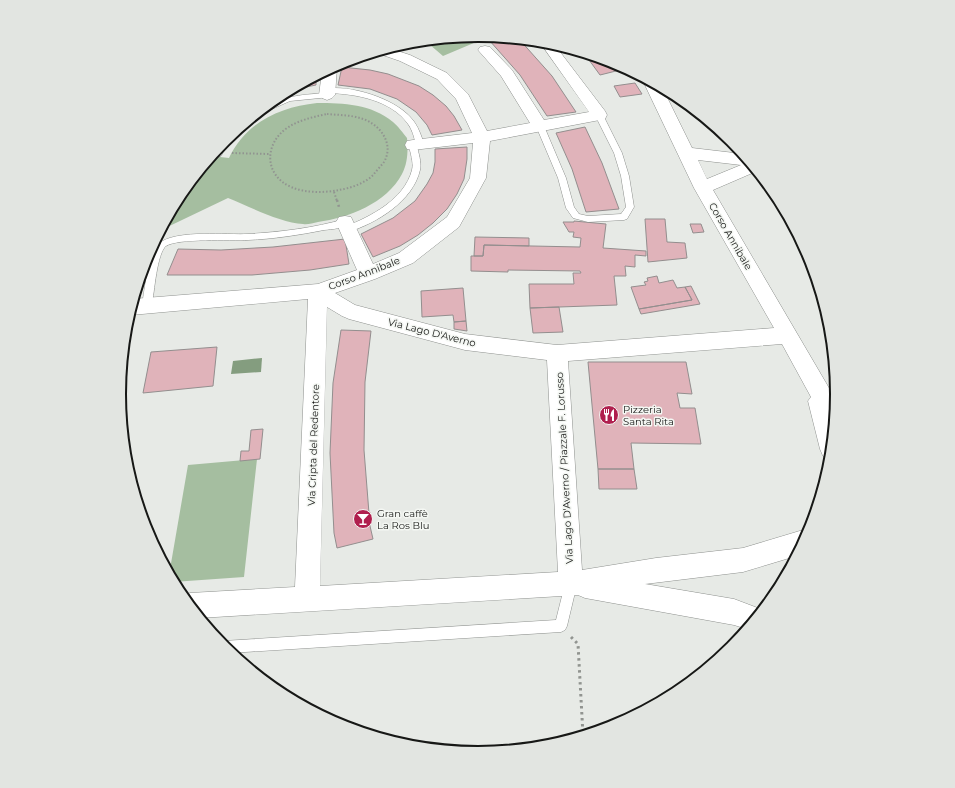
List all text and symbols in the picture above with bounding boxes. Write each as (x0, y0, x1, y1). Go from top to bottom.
street label: Corso Annibale (706, 200, 755, 272)
street label: Corso Annibale (327, 254, 402, 293)
street label: Via Lago D'Averno (386, 315, 477, 350)
street label: Via Lago D'Averno / Piazzale F. Lorusso (553, 372, 576, 564)
street label: Via Cripta del Redentore (305, 384, 322, 506)
place label: Pizzeria Santa Rita (623, 403, 674, 428)
restaurant icon: Pizzeria Santa Rita (598, 404, 620, 426)
place label: Gran caffè La Ros Blu (377, 507, 429, 532)
bar icon: Gran caffè La Ros Blu (352, 508, 374, 530)

